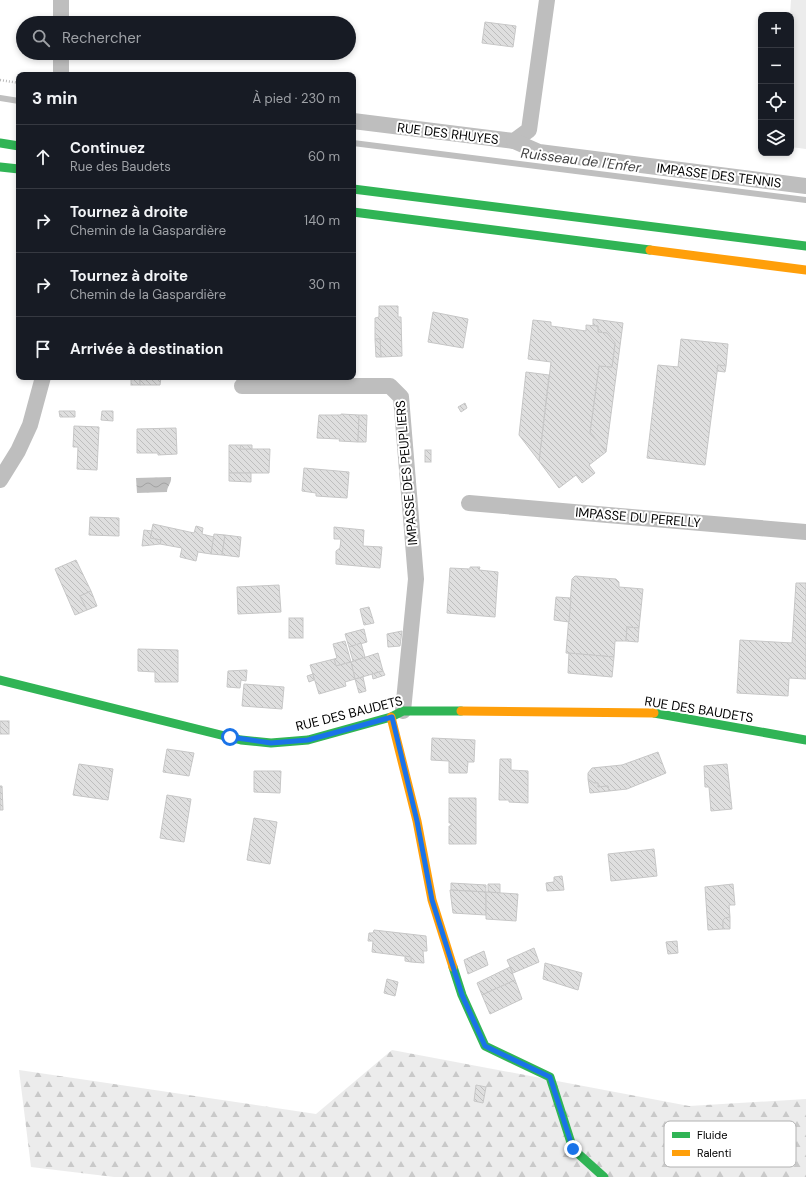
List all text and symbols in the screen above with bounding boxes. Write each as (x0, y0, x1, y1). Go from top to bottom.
map controls (758, 12, 794, 156)
button: + (758, 12, 794, 48)
search box (16, 16, 356, 60)
icon: search (30, 27, 52, 49)
text: Rechercher (62, 28, 141, 48)
button: − (758, 48, 794, 84)
button: locate (758, 84, 794, 120)
text: 3 min (32, 87, 77, 109)
text: À pied · 230 m (253, 90, 340, 107)
street label: RUE DES RHUYES (396, 119, 500, 148)
button: layers (758, 120, 794, 156)
text: Continuez (70, 138, 145, 158)
water label: Ruisseau de l'Enfer (520, 144, 643, 176)
icon: ahead (32, 146, 54, 168)
text: 60 m (308, 148, 340, 165)
text: Rue des Baudets (70, 158, 171, 175)
street label: IMPASSE DES TENNIS (656, 159, 782, 192)
text: Tournez à droite (70, 202, 188, 222)
icon: right (32, 210, 54, 232)
text: 140 m (304, 212, 340, 229)
text: Chemin de la Gaspardière (70, 222, 226, 239)
text: Tournez à droite (70, 266, 188, 286)
icon: right (32, 274, 54, 296)
text: 30 m (308, 276, 340, 293)
text: Chemin de la Gaspardière (70, 286, 226, 303)
icon: arrive (32, 338, 54, 360)
text: Arrivée à destination (70, 339, 223, 359)
street label: IMPASSE DES PEUPLIERS (392, 400, 421, 546)
street label: IMPASSE DU PERELLY (575, 504, 702, 531)
street label: RUE DES BAUDETS (294, 692, 404, 735)
street label: RUE DES BAUDETS (643, 693, 754, 726)
route start (221, 728, 239, 746)
legend (664, 1121, 796, 1167)
text: Fluide (697, 1128, 727, 1142)
route end (564, 1140, 582, 1158)
text: Ralenti (697, 1146, 731, 1160)

